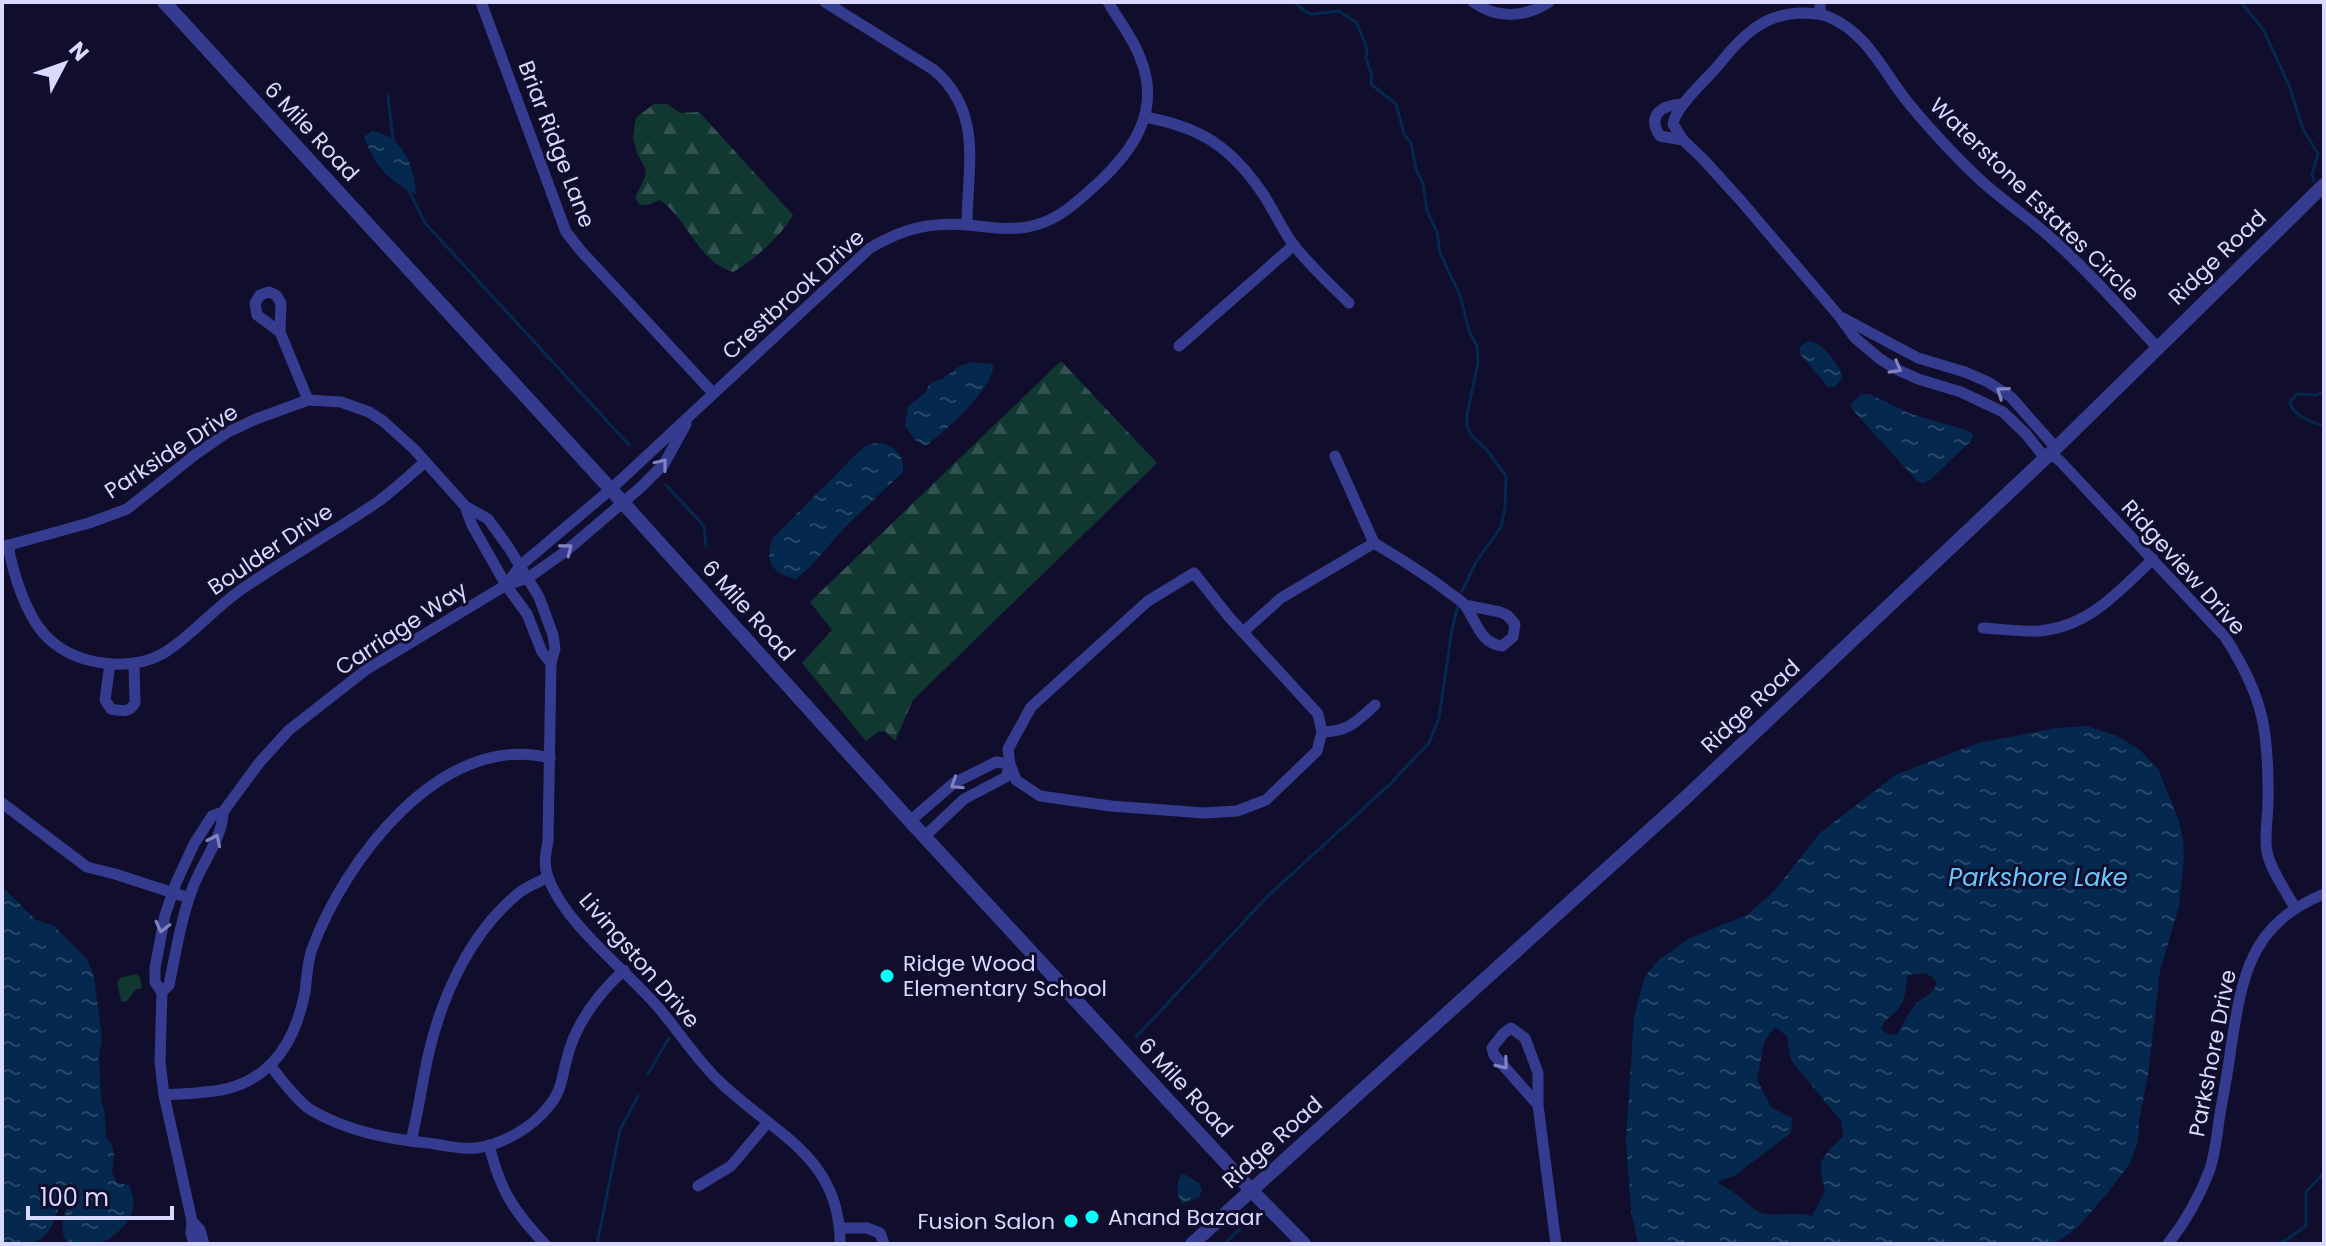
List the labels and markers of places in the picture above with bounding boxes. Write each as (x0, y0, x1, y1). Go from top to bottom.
place label: Ridge Wood Elementary School (903, 948, 1107, 1004)
marker: Ridge Wood Elementary School (878, 967, 896, 985)
place label: Anand Bazaar (1108, 1202, 1263, 1233)
place label: Fusion Salon (918, 1206, 1055, 1237)
marker: Anand Bazaar (1083, 1208, 1101, 1226)
marker: Fusion Salon (1062, 1212, 1080, 1230)

